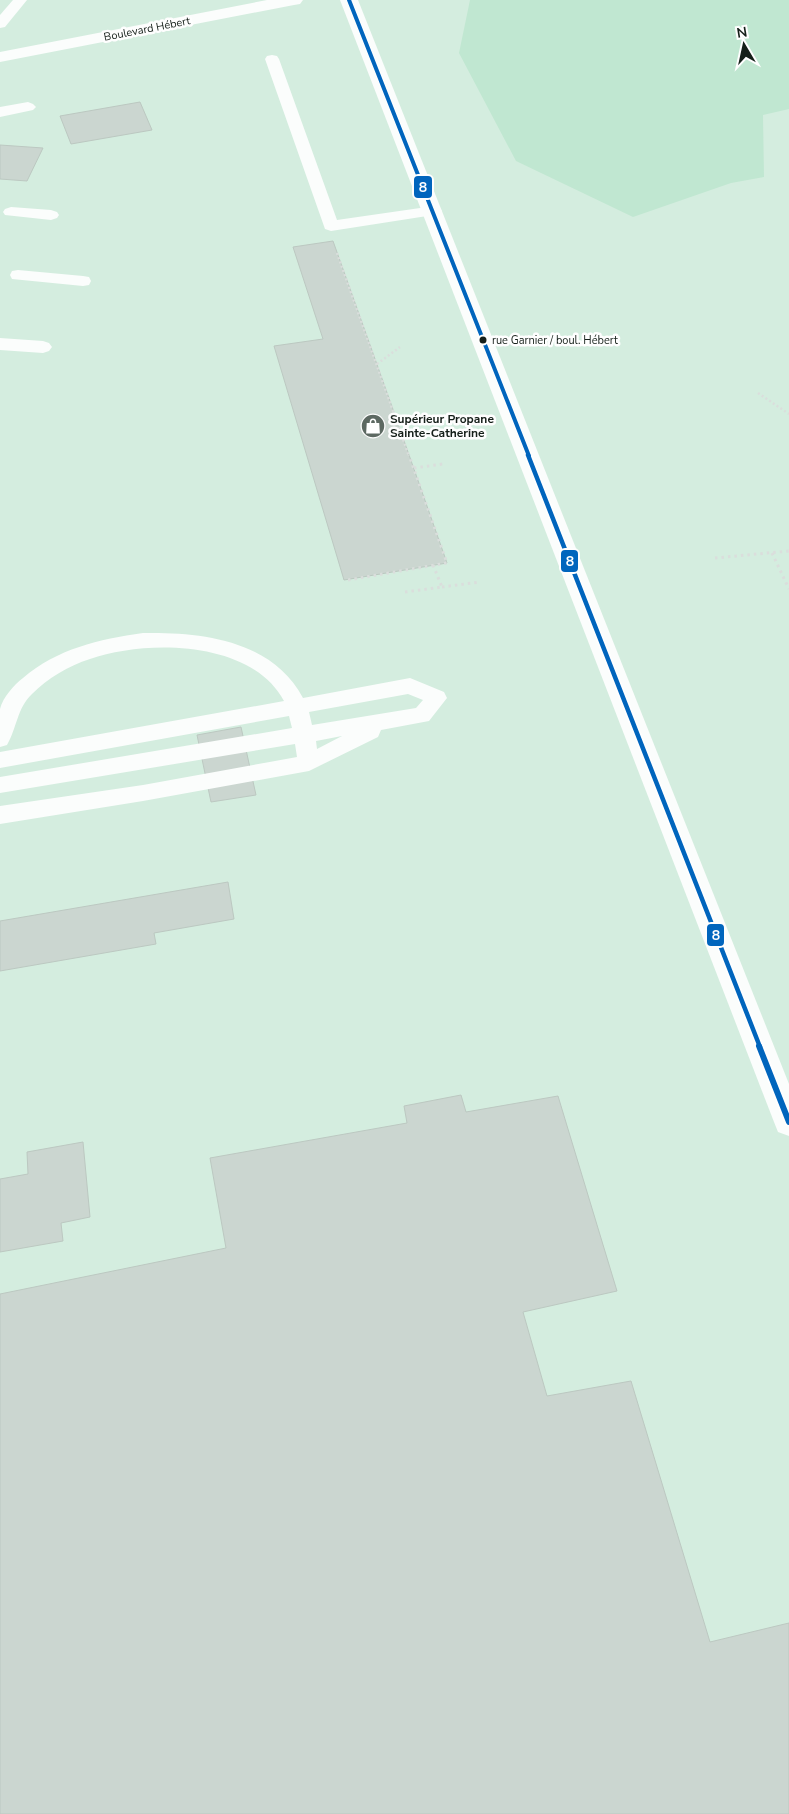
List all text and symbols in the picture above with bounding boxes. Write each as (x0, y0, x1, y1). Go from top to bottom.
street label: Boulevard Hébert (102, 13, 192, 45)
north arrow (719, 20, 769, 70)
text: N (735, 22, 749, 43)
line badge: 8 (413, 175, 433, 199)
text: 8 (419, 178, 427, 197)
place label: rue Garnier / boul. Hébert (492, 333, 618, 348)
marker: rue Garnier / boul. Hébert (478, 335, 488, 345)
place label: Supérieur Propane Sainte-Catherine (390, 411, 494, 441)
shop icon: Supérieur Propane Sainte-Catherine (360, 413, 386, 439)
line badge: 8 (560, 549, 579, 573)
text: 8 (566, 552, 574, 571)
line badge: 8 (706, 923, 725, 947)
text: 8 (712, 926, 720, 945)

